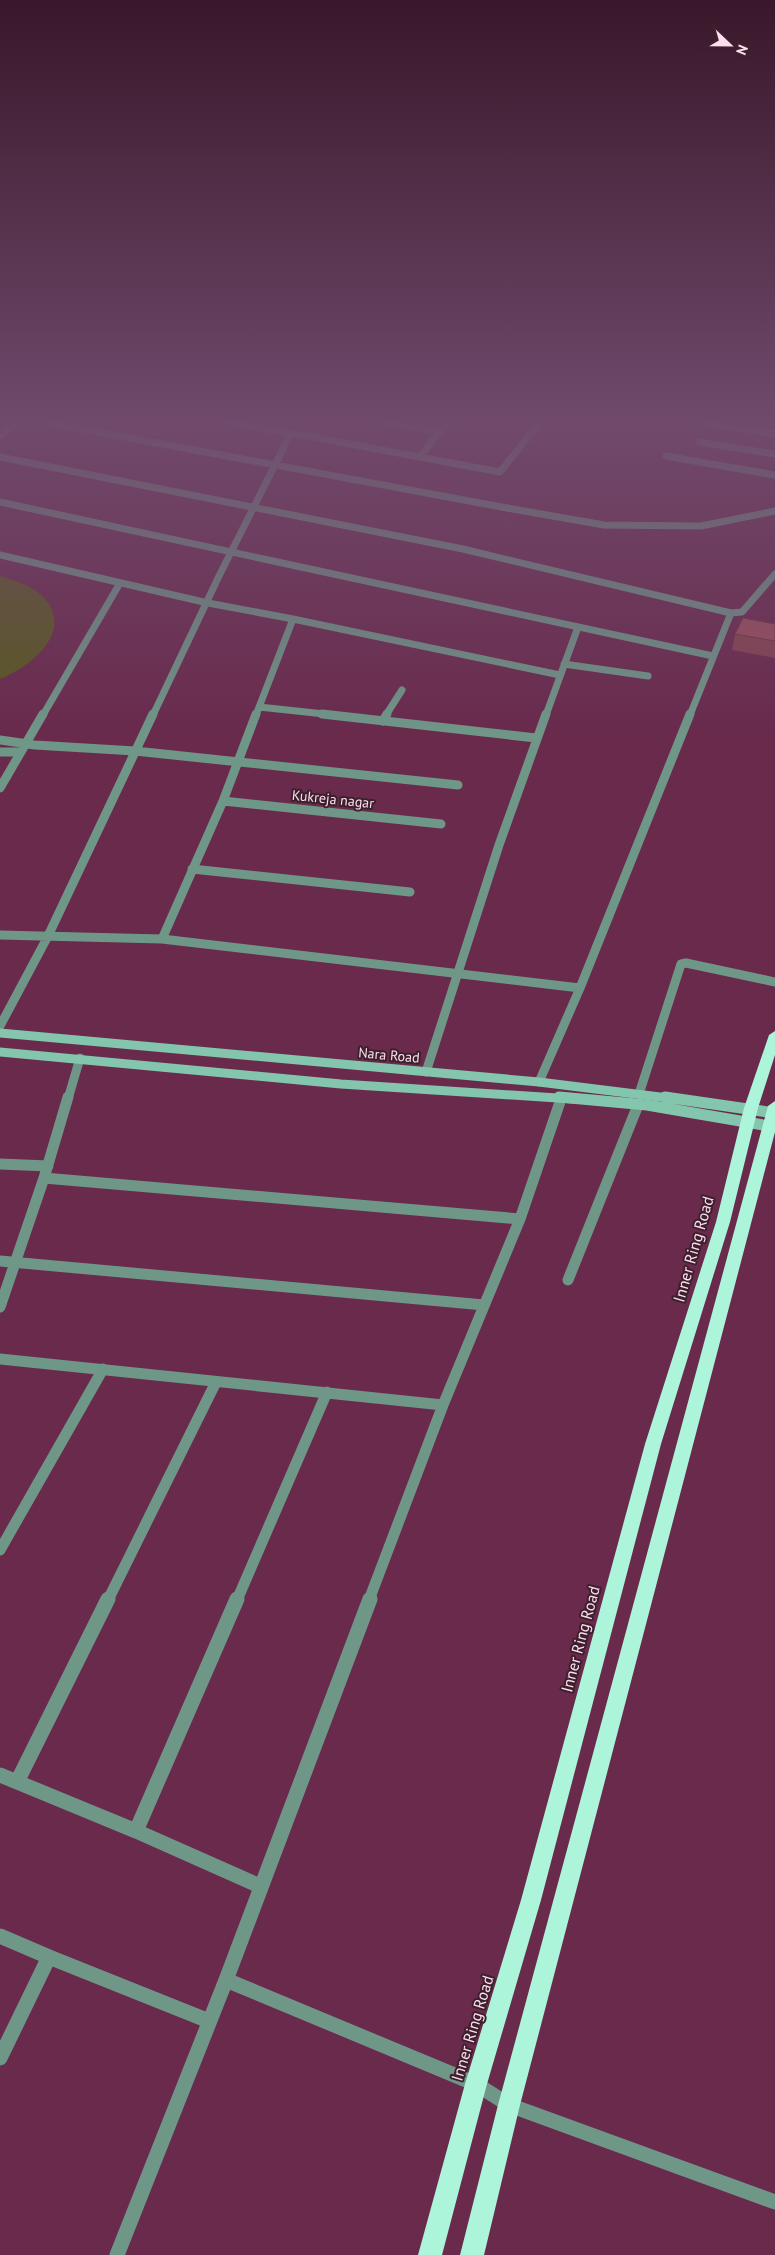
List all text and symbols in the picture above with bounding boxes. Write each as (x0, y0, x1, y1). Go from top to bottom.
north arrow (705, 20, 755, 70)
text: N (732, 42, 752, 58)
street label: Kukreja nagar (291, 786, 375, 812)
street label: Nara Road (358, 1043, 420, 1067)
street label: Inner Ring Road (668, 1194, 718, 1304)
street label: Inner Ring Road (556, 1584, 604, 1694)
street label: Inner Ring Road (446, 1973, 498, 2083)

